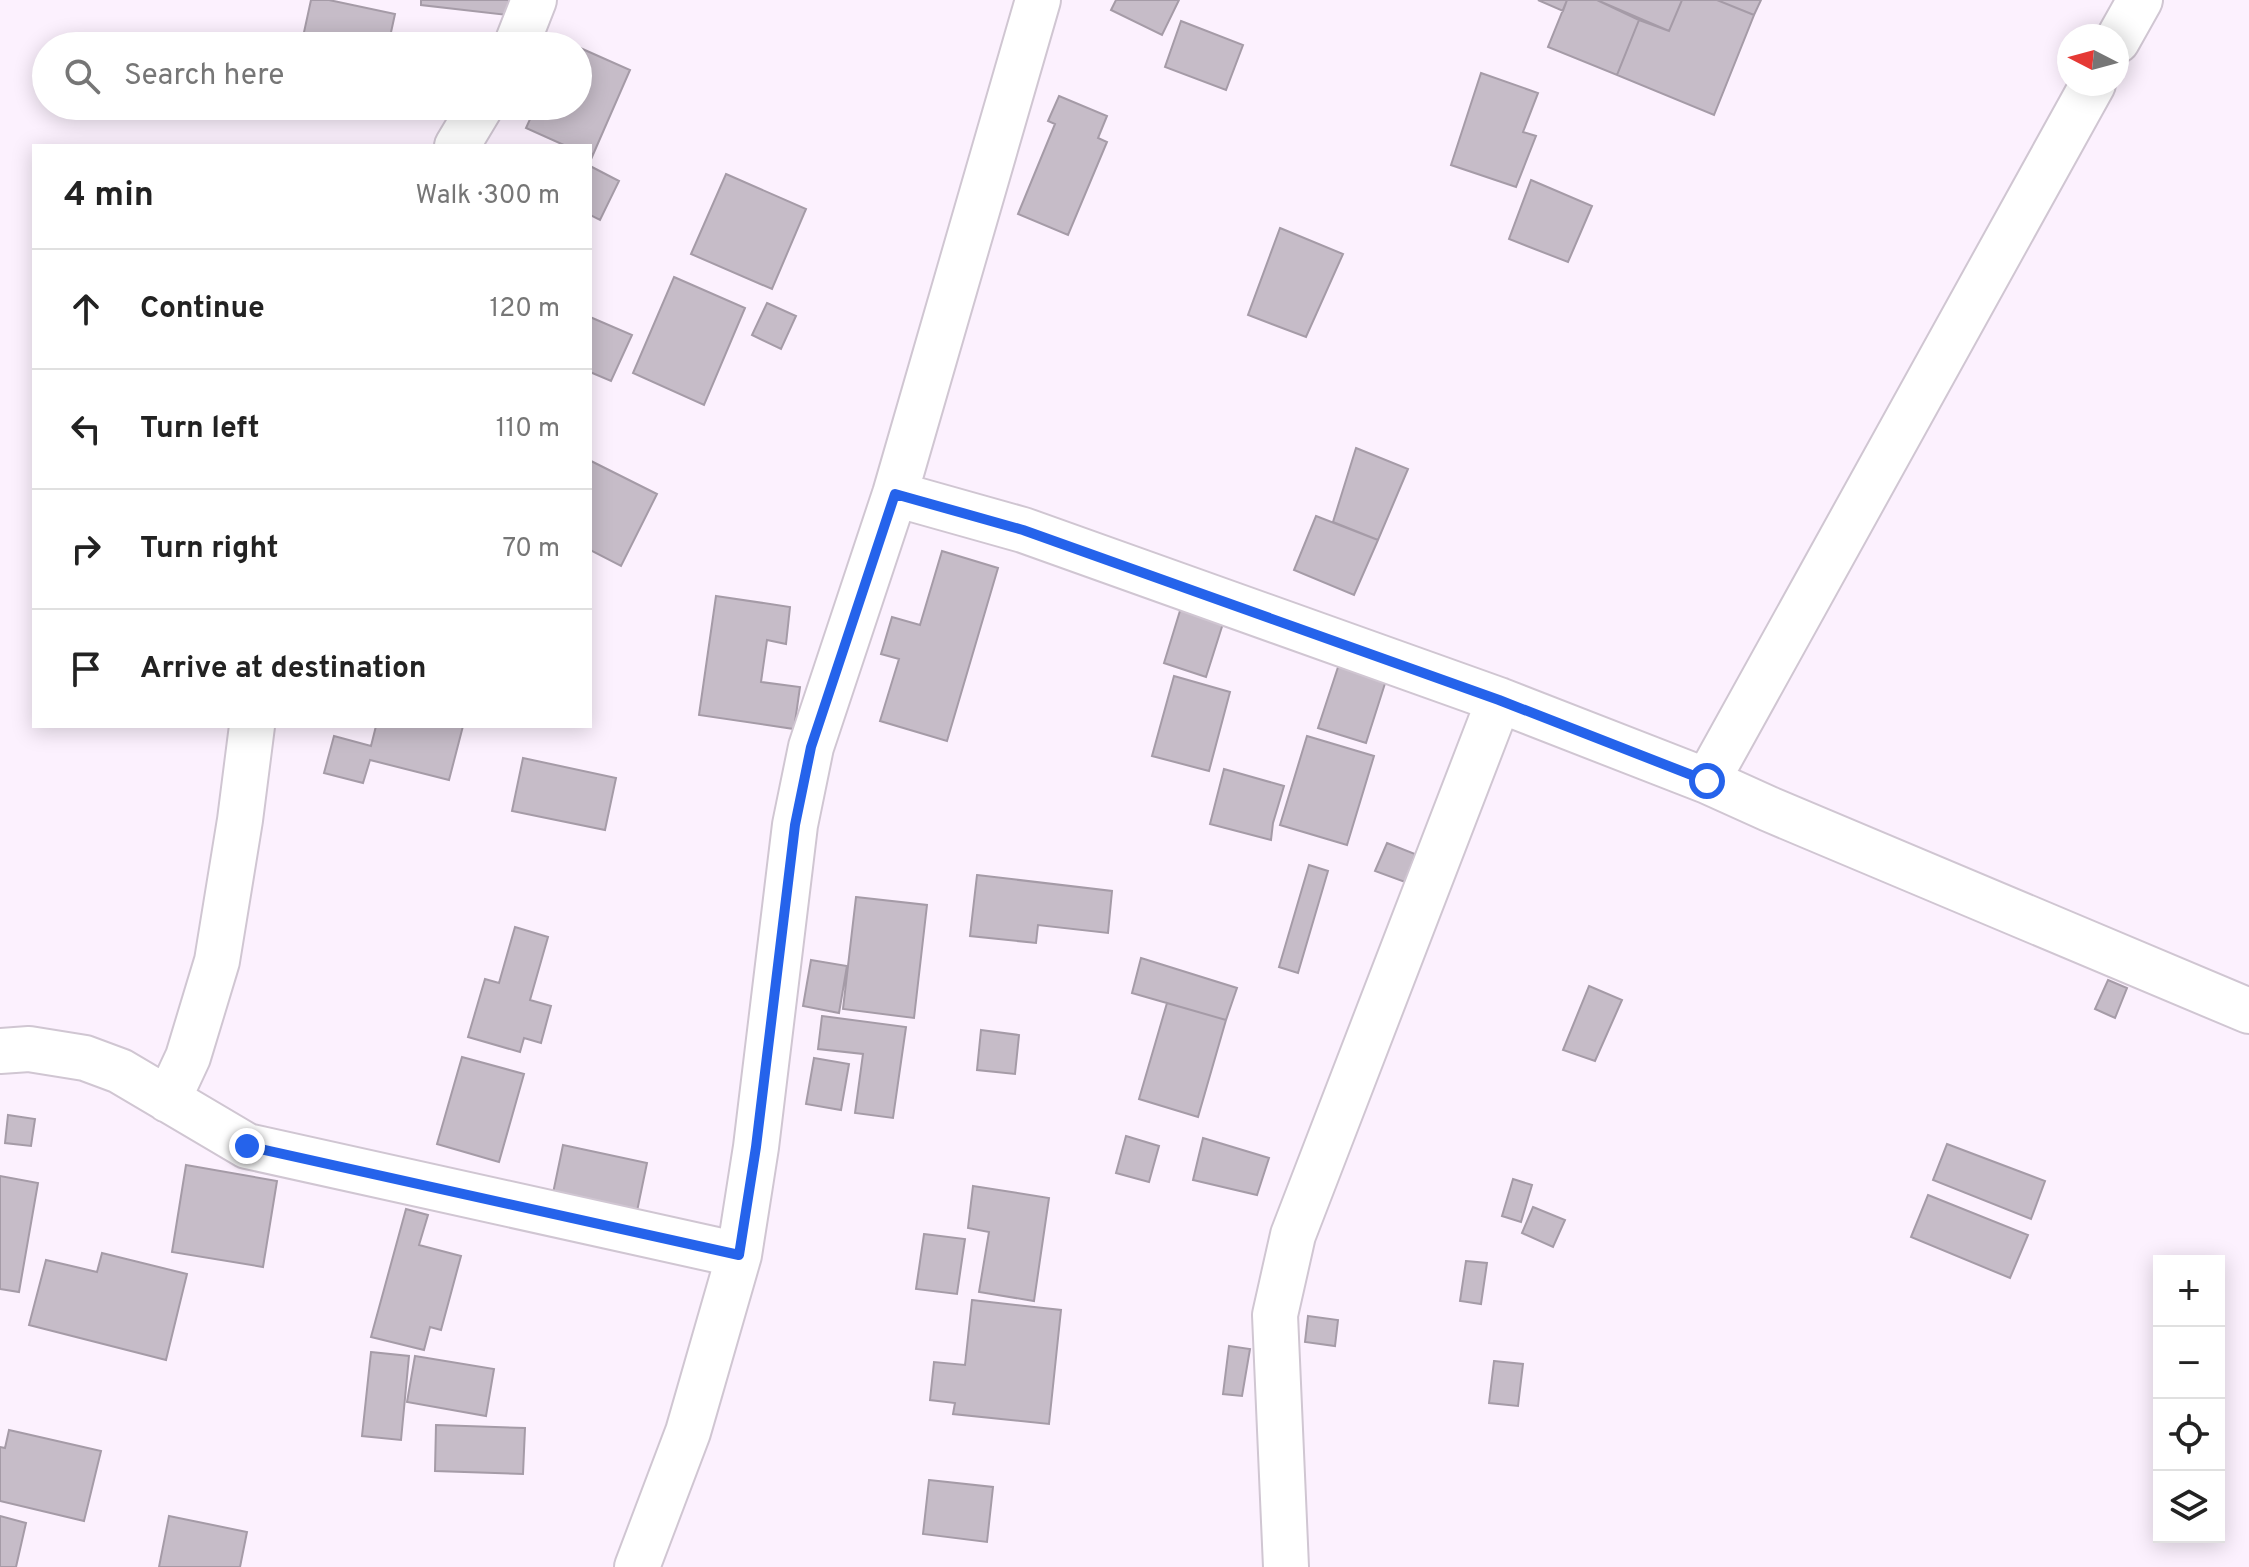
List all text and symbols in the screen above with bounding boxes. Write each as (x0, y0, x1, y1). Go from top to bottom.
north arrow (2057, 24, 2129, 96)
search box (32, 32, 592, 120)
icon: search (60, 54, 104, 98)
text: Search here (124, 58, 284, 95)
text: 4 min (64, 175, 154, 218)
text: Walk · 300 m (416, 180, 560, 213)
icon: ahead (64, 287, 108, 331)
text: Continue (140, 291, 265, 328)
text: 120 m (490, 293, 560, 326)
icon: left (64, 407, 108, 451)
text: Turn left (140, 411, 260, 448)
text: 110 m (496, 413, 560, 446)
icon: right (64, 527, 108, 571)
text: Turn right (140, 531, 278, 568)
text: 70 m (502, 533, 560, 566)
icon: arrive (64, 647, 108, 691)
text: Arrive at destination (140, 651, 426, 688)
route start (1689, 763, 1725, 799)
route end (229, 1128, 265, 1164)
map controls (2153, 1255, 2225, 1543)
button: + (2153, 1255, 2225, 1327)
button: − (2153, 1327, 2225, 1399)
button: locate (2153, 1399, 2225, 1471)
button: layers (2153, 1471, 2225, 1543)

